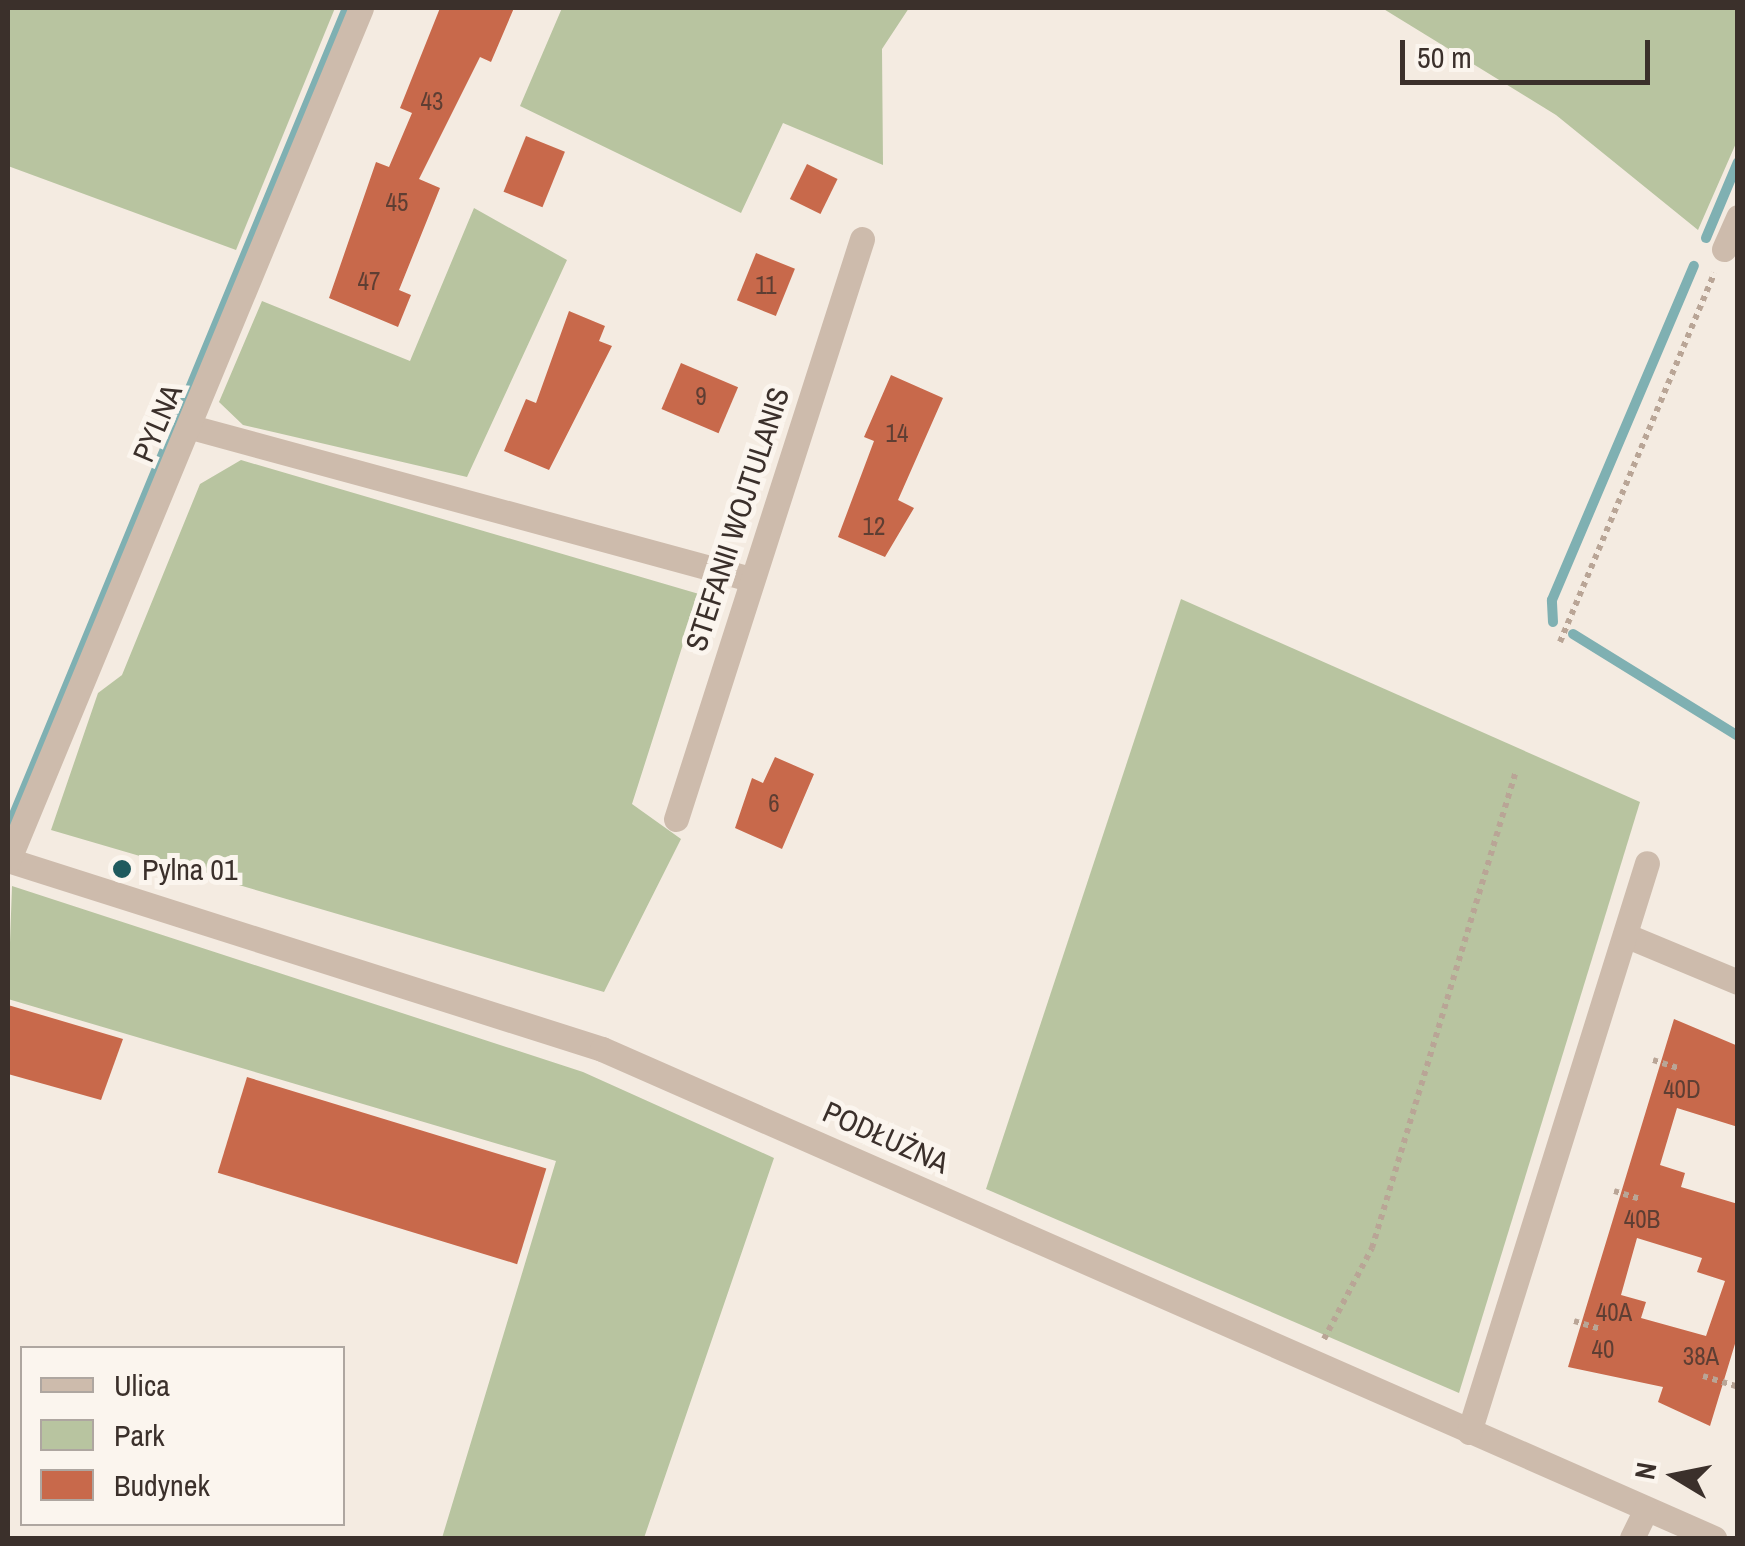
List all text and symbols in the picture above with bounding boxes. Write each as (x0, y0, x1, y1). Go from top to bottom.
scale bar (1405, 20, 1655, 82)
text: 50 m (1417, 37, 1472, 77)
house number: 43 (421, 86, 443, 116)
house number: 45 (386, 187, 408, 217)
house number: 47 (358, 266, 380, 296)
house number: 11 (755, 270, 777, 300)
street label: PYLNA (125, 379, 189, 467)
house number: 9 (695, 381, 707, 411)
street label: STEFANII WOJTULANIS (677, 383, 797, 655)
house number: 14 (886, 418, 908, 448)
house number: 12 (863, 511, 885, 541)
house number: 6 (768, 788, 780, 818)
place label: Pylna 01 (142, 851, 238, 887)
marker: Pylna 01 (111, 858, 133, 880)
house number: 40D (1663, 1074, 1701, 1104)
street label: PODŁUŻNA (817, 1093, 955, 1181)
house number: 40B (1624, 1204, 1660, 1234)
house number: 40A (1596, 1297, 1632, 1327)
house number: 40 (1592, 1334, 1614, 1364)
house number: 38A (1683, 1341, 1719, 1371)
legend (20, 1346, 345, 1526)
text: Ulica (114, 1365, 170, 1405)
text: Park (114, 1415, 165, 1455)
north arrow (1625, 1426, 1725, 1526)
text: N (1625, 1459, 1666, 1482)
text: Budynek (114, 1465, 210, 1505)

